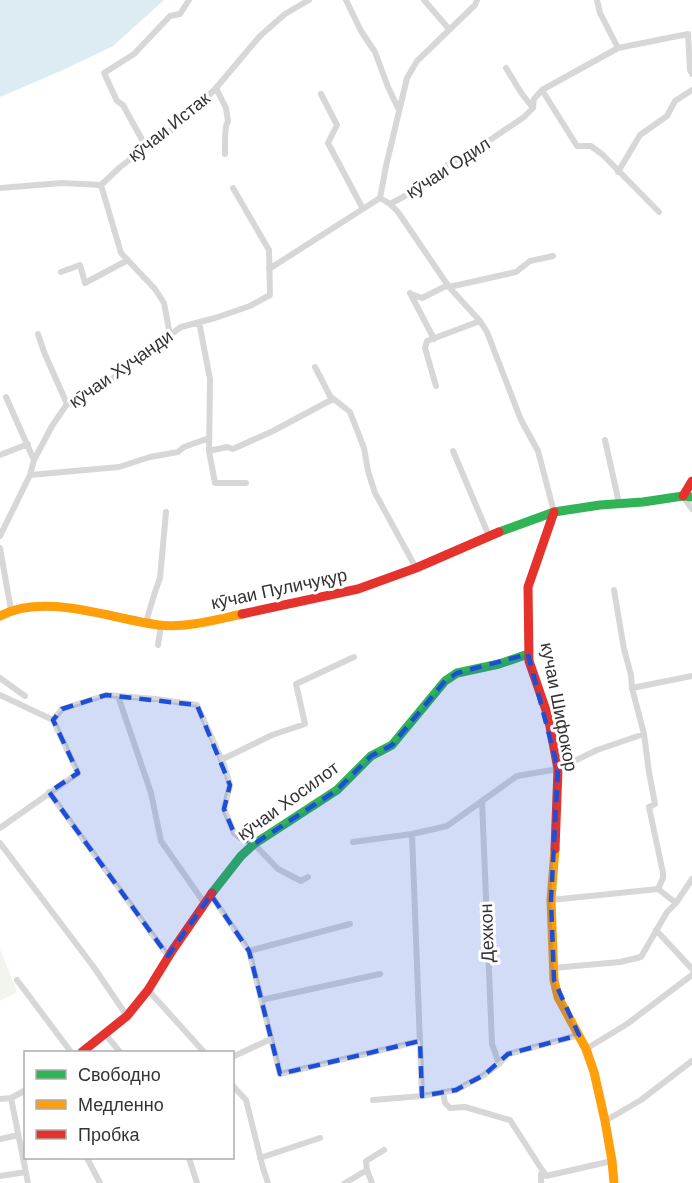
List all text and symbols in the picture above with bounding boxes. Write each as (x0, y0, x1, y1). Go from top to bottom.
street label: кӯчаи Истак (124, 88, 214, 166)
street label: кӯчаи Одил (402, 133, 494, 203)
street label: кӯчаи Хуҷанди (65, 326, 177, 412)
street label: кӯчаи Пуличуқур (209, 565, 349, 613)
street label: кучаи Шифокор (537, 641, 581, 773)
street label: кӯчаи Хосилот (233, 757, 343, 845)
street label: Дехкон (476, 903, 498, 963)
legend (24, 1051, 234, 1159)
text: Свободно (78, 1065, 161, 1085)
text: Медленно (78, 1095, 164, 1115)
text: Пробка (78, 1125, 141, 1145)

